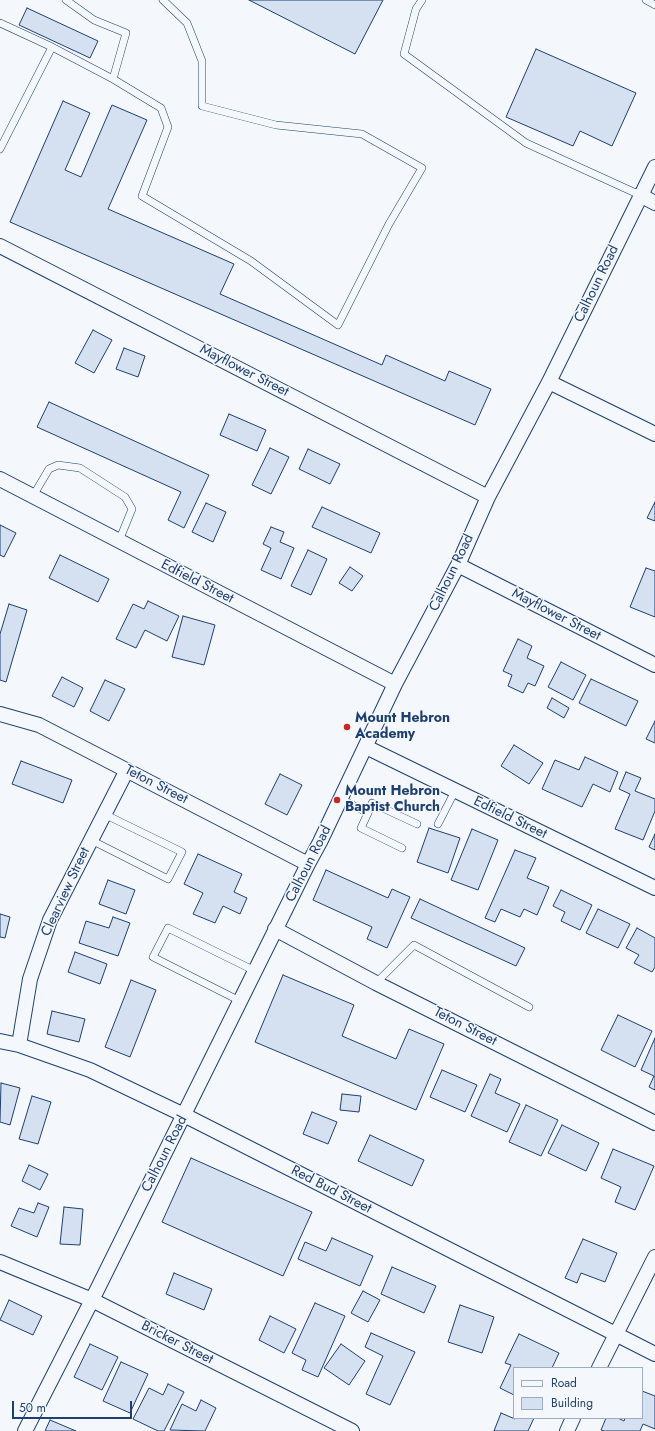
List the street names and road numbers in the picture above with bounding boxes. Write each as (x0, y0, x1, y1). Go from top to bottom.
street label: Calhoun Road (571, 243, 623, 325)
street label: Mayflower Street (197, 341, 291, 401)
street label: Calhoun Road (426, 532, 478, 614)
street label: Edfield Street (158, 557, 236, 607)
street label: Mayflower Street (509, 585, 603, 645)
street label: Teton Street (122, 762, 190, 808)
street label: Edfield Street (471, 793, 549, 843)
street label: Calhoun Road (283, 823, 335, 905)
street label: Clearview Street (38, 845, 94, 939)
street label: Teton Street (431, 1004, 499, 1050)
street label: Calhoun Road (139, 1113, 191, 1195)
street label: Red Bud Street (288, 1163, 374, 1217)
street label: Bricker Street (138, 1318, 216, 1368)

